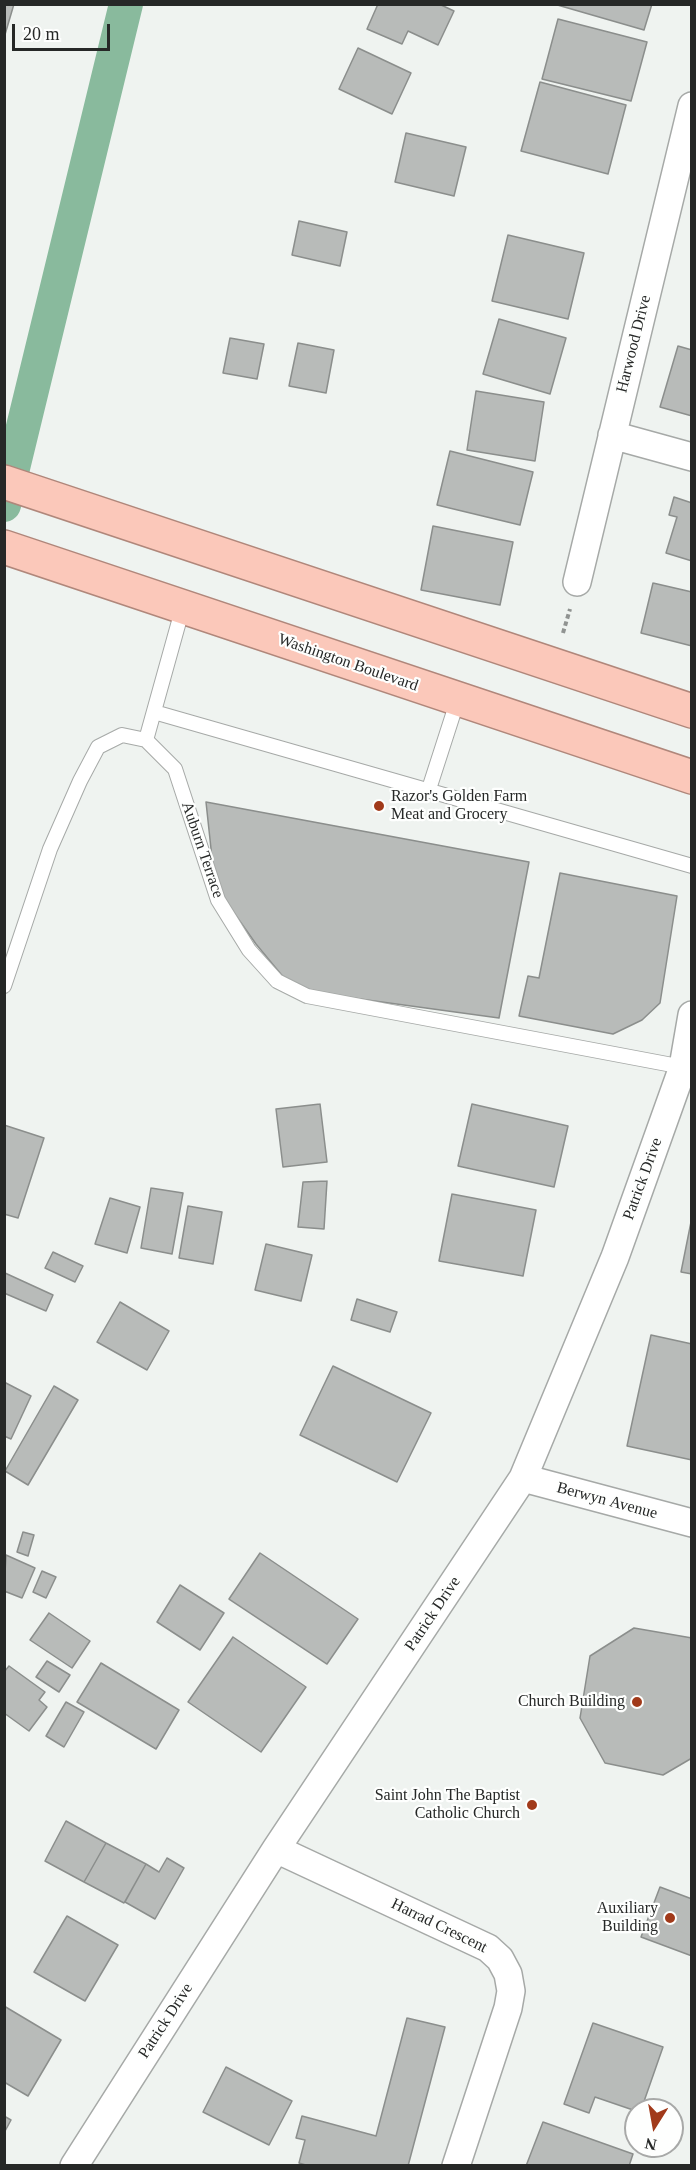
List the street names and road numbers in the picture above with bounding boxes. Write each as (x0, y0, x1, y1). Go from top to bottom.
street label: Harwood Drive (613, 293, 655, 395)
street label: Washington Boulevard (276, 630, 420, 696)
street label: Auburn Terrace (177, 799, 227, 901)
street label: Patrick Drive (619, 1135, 667, 1223)
street label: Berwyn Avenue (555, 1478, 659, 1524)
street label: Patrick Drive (401, 1573, 465, 1655)
street label: Harrad Crescent (388, 1894, 490, 1958)
street label: Patrick Drive (135, 1980, 197, 2062)

